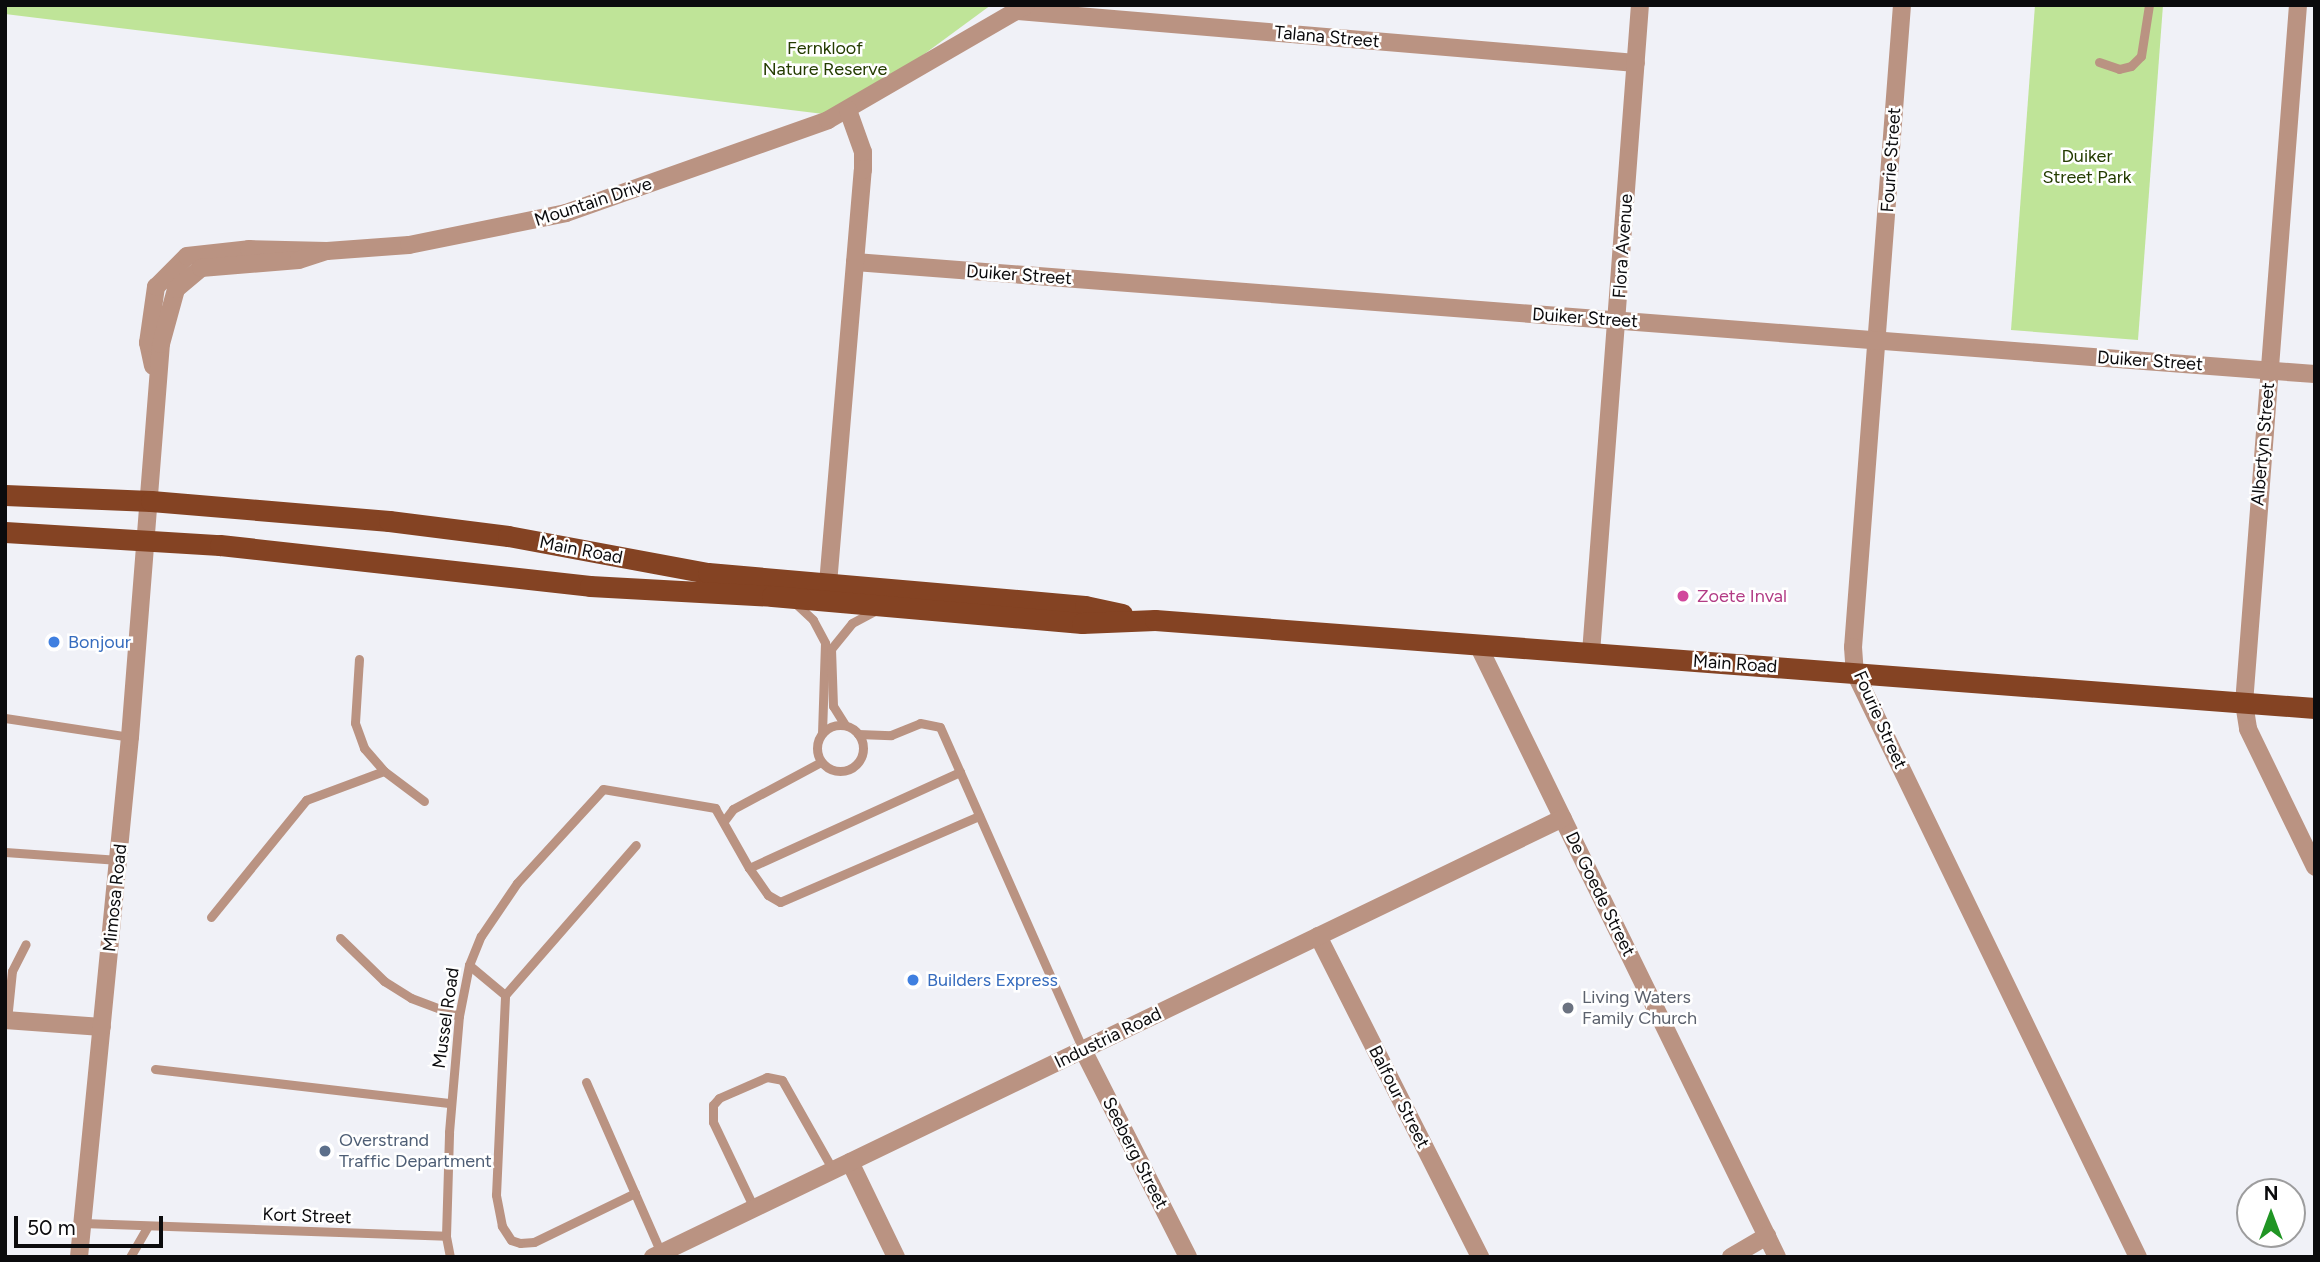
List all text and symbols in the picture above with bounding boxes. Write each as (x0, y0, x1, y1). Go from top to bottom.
street label: Talana Street (1274, 22, 1380, 52)
park label: Fernkloof Nature Reserve (763, 38, 887, 80)
street label: Fourie Street (1877, 107, 1905, 213)
park label: Duiker Street Park (2042, 146, 2132, 188)
street label: Mountain Drive (532, 173, 654, 231)
street label: Flora Avenue (1609, 193, 1637, 299)
street label: Duiker Street (965, 261, 1073, 289)
street label: Duiker Street (1531, 304, 1639, 332)
street label: Duiker Street (2096, 347, 2204, 375)
street label: Albertyn Street (2247, 381, 2279, 507)
street label: Main Road (537, 531, 625, 569)
place label: Zoete Inval (1697, 585, 1787, 607)
marker: Zoete Inval (1675, 588, 1691, 604)
place label: Bonjour (68, 631, 131, 653)
marker: Bonjour (46, 634, 62, 650)
street label: Main Road (1692, 650, 1778, 678)
street label: Fourie Street (1849, 668, 1911, 772)
street label: De Goede Street (1561, 828, 1639, 960)
street label: Mimosa Road (99, 843, 131, 953)
street label: Mussel Road (428, 966, 464, 1070)
place label: Builders Express (927, 969, 1058, 991)
marker: Builders Express (905, 972, 921, 988)
place label: Living Waters Family Church (1582, 987, 1697, 1030)
marker: Living Waters Family Church (1560, 1000, 1576, 1016)
street label: Industria Road (1051, 1003, 1165, 1073)
street label: Balfour Street (1364, 1042, 1434, 1152)
street label: Seeberg Street (1098, 1093, 1172, 1213)
place label: Overstrand Traffic Department (339, 1130, 492, 1172)
marker: Overstrand Traffic Department (317, 1143, 333, 1159)
north arrow (2236, 1178, 2306, 1248)
text: N (2264, 1182, 2278, 1205)
scale bar (18, 1202, 166, 1246)
street label: Kort Street (262, 1204, 352, 1228)
text: 50 m (27, 1215, 76, 1240)

